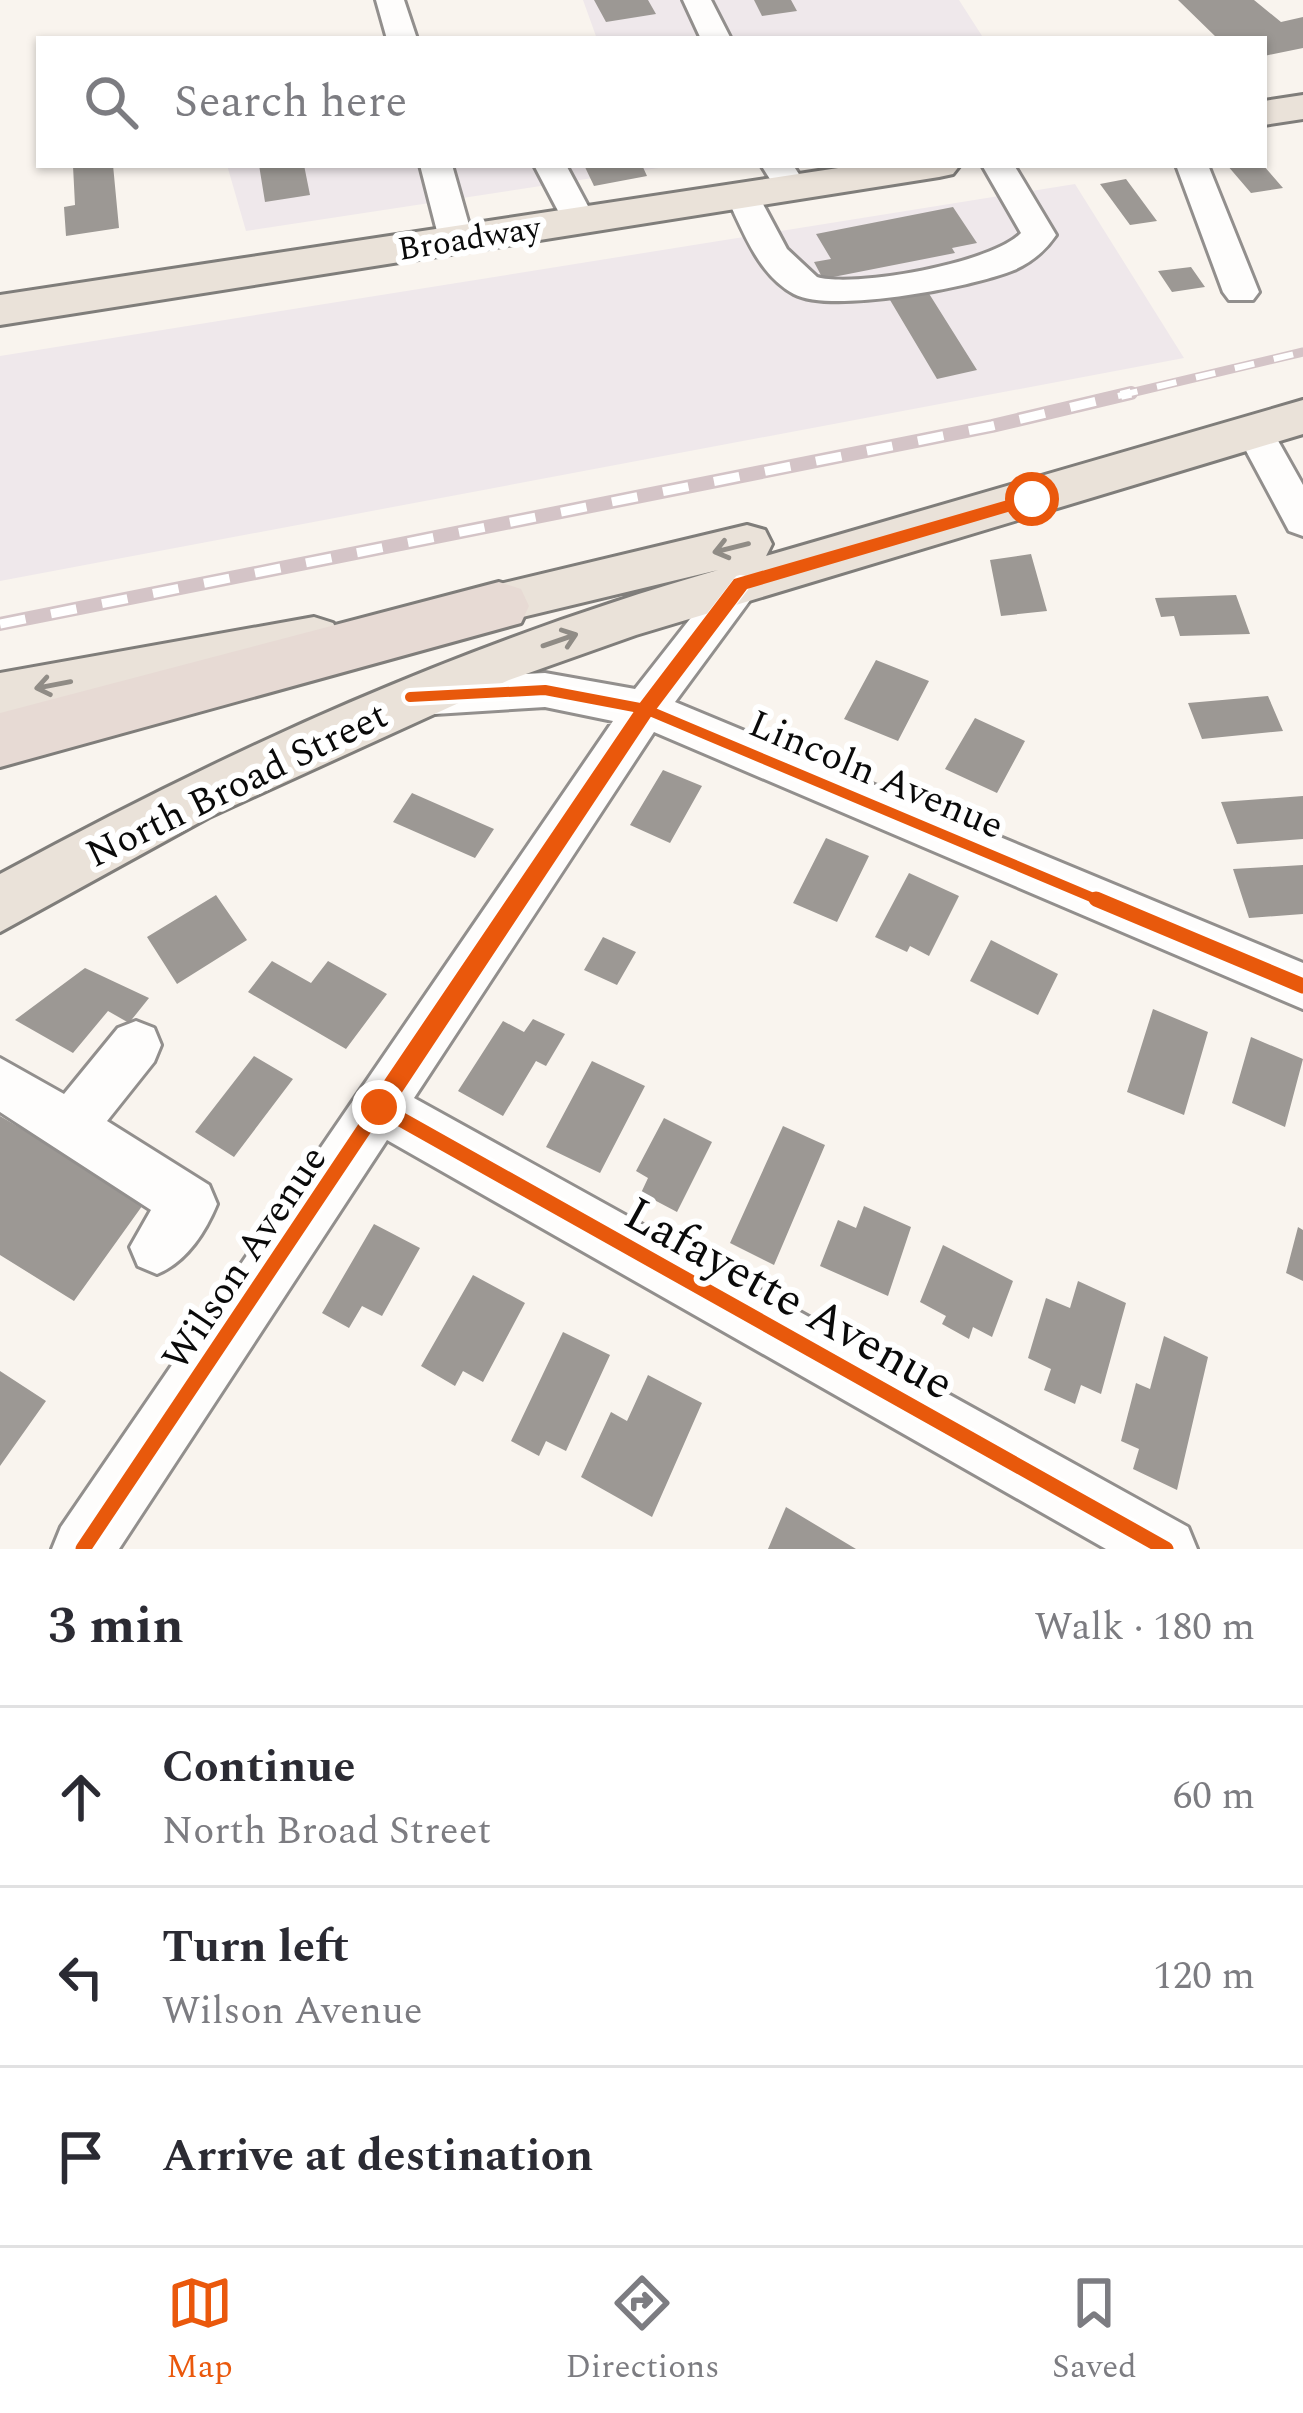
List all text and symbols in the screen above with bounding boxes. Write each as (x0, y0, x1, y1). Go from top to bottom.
search box (36, 36, 1267, 168)
text: Search here (174, 68, 407, 137)
icon: search (78, 69, 144, 135)
street label: Broadway (394, 203, 546, 275)
route start (1005, 472, 1059, 526)
one-way arrow (713, 538, 751, 560)
one-way arrow (541, 628, 578, 649)
one-way arrow (34, 675, 73, 697)
street label: North Broad Street (76, 687, 398, 884)
street label: Lincoln Avenue (739, 695, 1013, 856)
route end (352, 1080, 406, 1134)
street label: Wilson Avenue (148, 1134, 342, 1383)
street label: Lafayette Avenue (611, 1178, 967, 1420)
text: 3 min (48, 1588, 184, 1666)
text: Walk · 180 m (1034, 1598, 1255, 1657)
text: Continue (162, 1733, 355, 1802)
icon: ahead (48, 1764, 114, 1830)
text: 60 m (1173, 1767, 1255, 1826)
text: North Broad Street (162, 1802, 491, 1861)
text: Turn left (162, 1913, 349, 1982)
icon: left (48, 1944, 114, 2010)
text: 120 m (1153, 1947, 1255, 2006)
text: Wilson Avenue (162, 1982, 423, 2041)
text: Arrive at destination (162, 2122, 593, 2191)
icon: arrive (48, 2124, 114, 2190)
tab: Map (166, 2270, 233, 2392)
tab: Directions (565, 2270, 719, 2392)
tab: Saved (1052, 2270, 1137, 2392)

